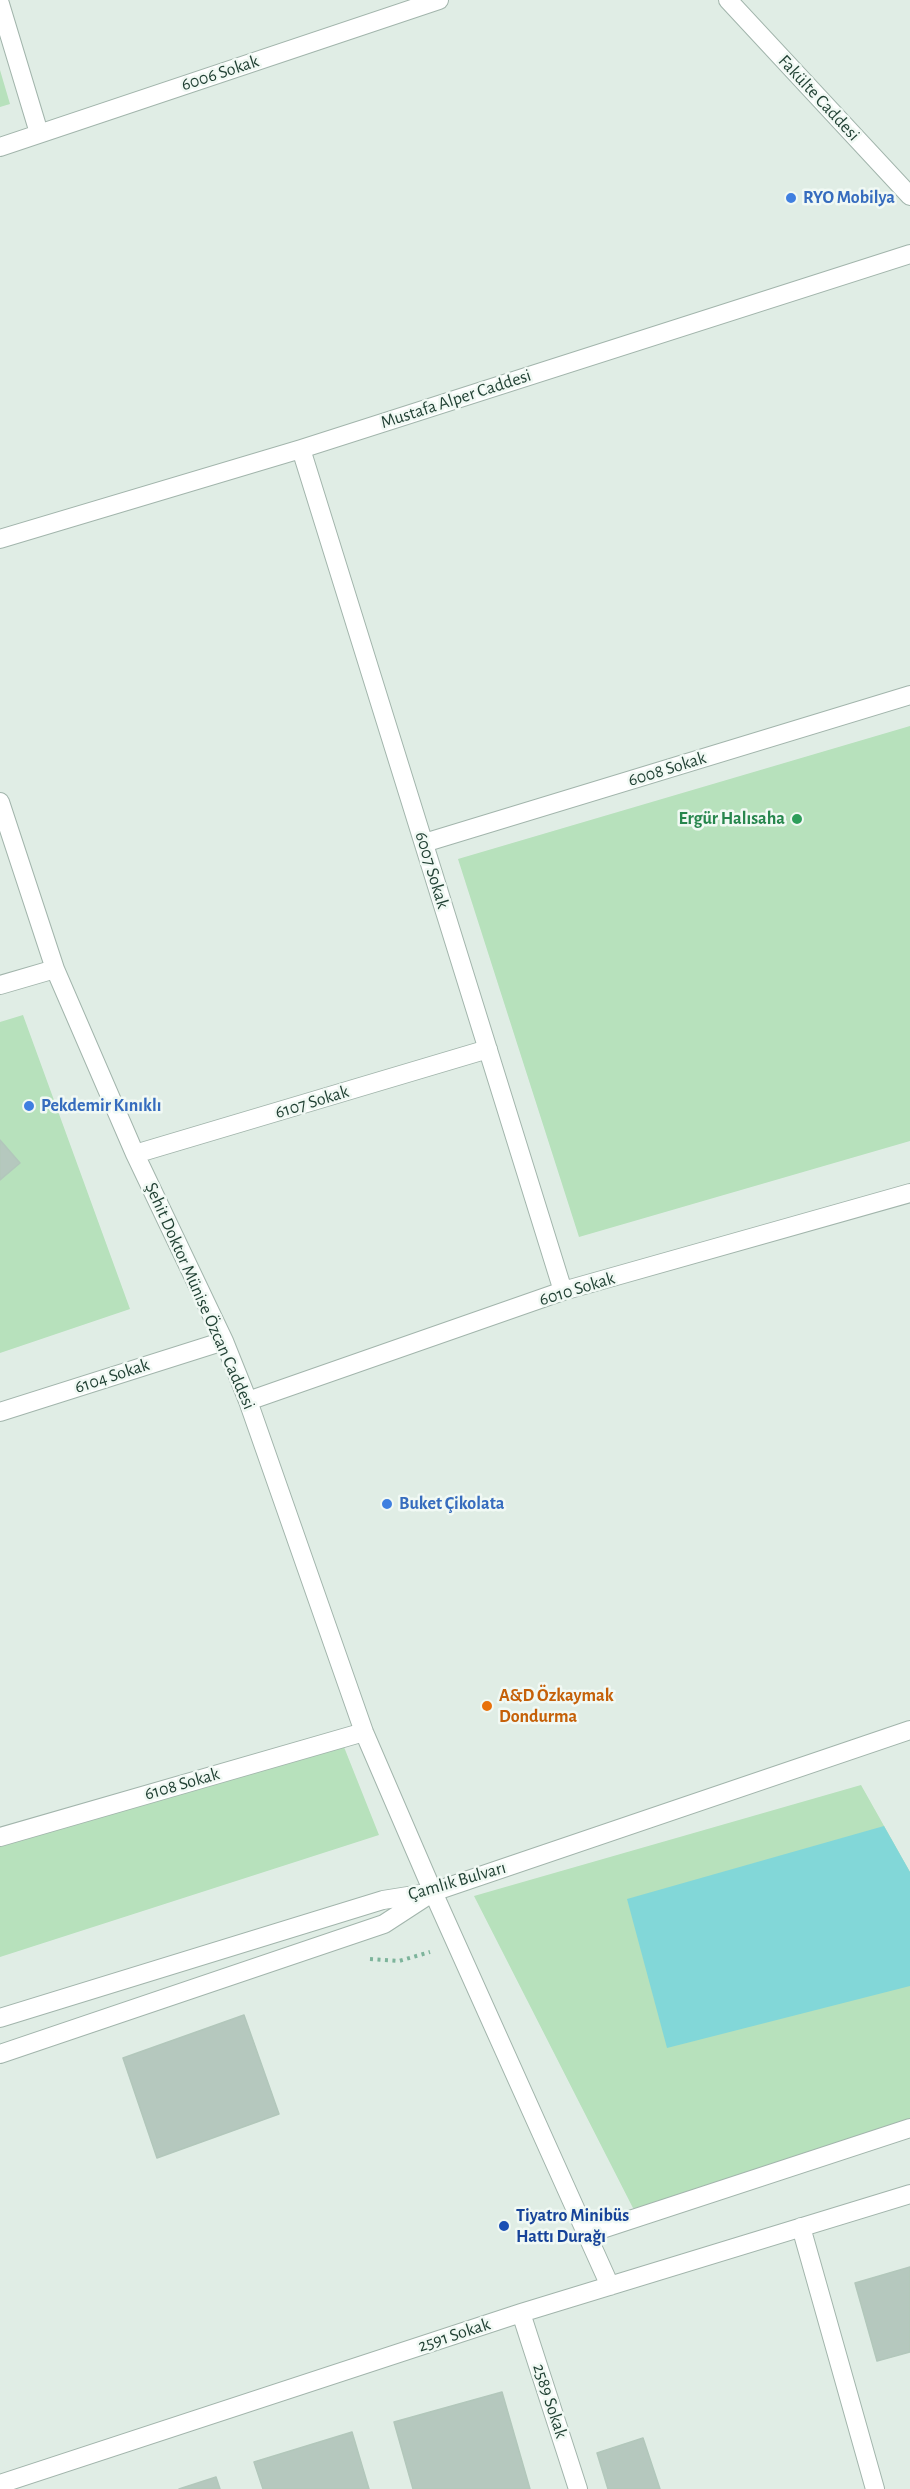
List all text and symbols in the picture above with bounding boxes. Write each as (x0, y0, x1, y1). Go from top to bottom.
street label: 6006 Sokak (179, 50, 261, 96)
street label: Fakülte Caddesi (774, 50, 864, 146)
place label: RYO Mobilya (803, 187, 895, 209)
marker: RYO Mobilya (784, 191, 798, 205)
street label: Mustafa Alper Caddesi (378, 364, 534, 434)
street label: 6008 Sokak (625, 747, 709, 791)
place label: Ergür Halısaha (678, 808, 785, 830)
marker: Ergür Halısaha (790, 812, 804, 826)
street label: 6007 Sokak (410, 829, 454, 911)
street label: 6107 Sokak (273, 1081, 351, 1123)
place label: Pekdemir Kınıklı (41, 1095, 161, 1117)
marker: Pekdemir Kınıklı (22, 1099, 36, 1113)
street label: Şehit Doktor Münise Özcan Caddesi (140, 1179, 260, 1413)
street label: 6010 Sokak (537, 1267, 617, 1311)
street label: 6104 Sokak (72, 1354, 152, 1398)
place label: Buket Çikolata (399, 1493, 504, 1515)
marker: Buket Çikolata (380, 1497, 394, 1511)
place label: A&D Özkaymak Dondurma (499, 1685, 614, 1728)
marker: A&D Özkaymak Dondurma (480, 1699, 494, 1713)
street label: 6108 Sokak (142, 1763, 222, 1805)
street label: Çamlık Bulvarı (406, 1857, 508, 1905)
place label: Tiyatro Minibüs Hattı Durağı (516, 2205, 629, 2248)
marker: Tiyatro Minibüs Hattı Durağı (497, 2219, 511, 2233)
street label: 2591 Sokak (415, 2313, 493, 2357)
street label: 2589 Sokak (528, 2361, 572, 2441)

